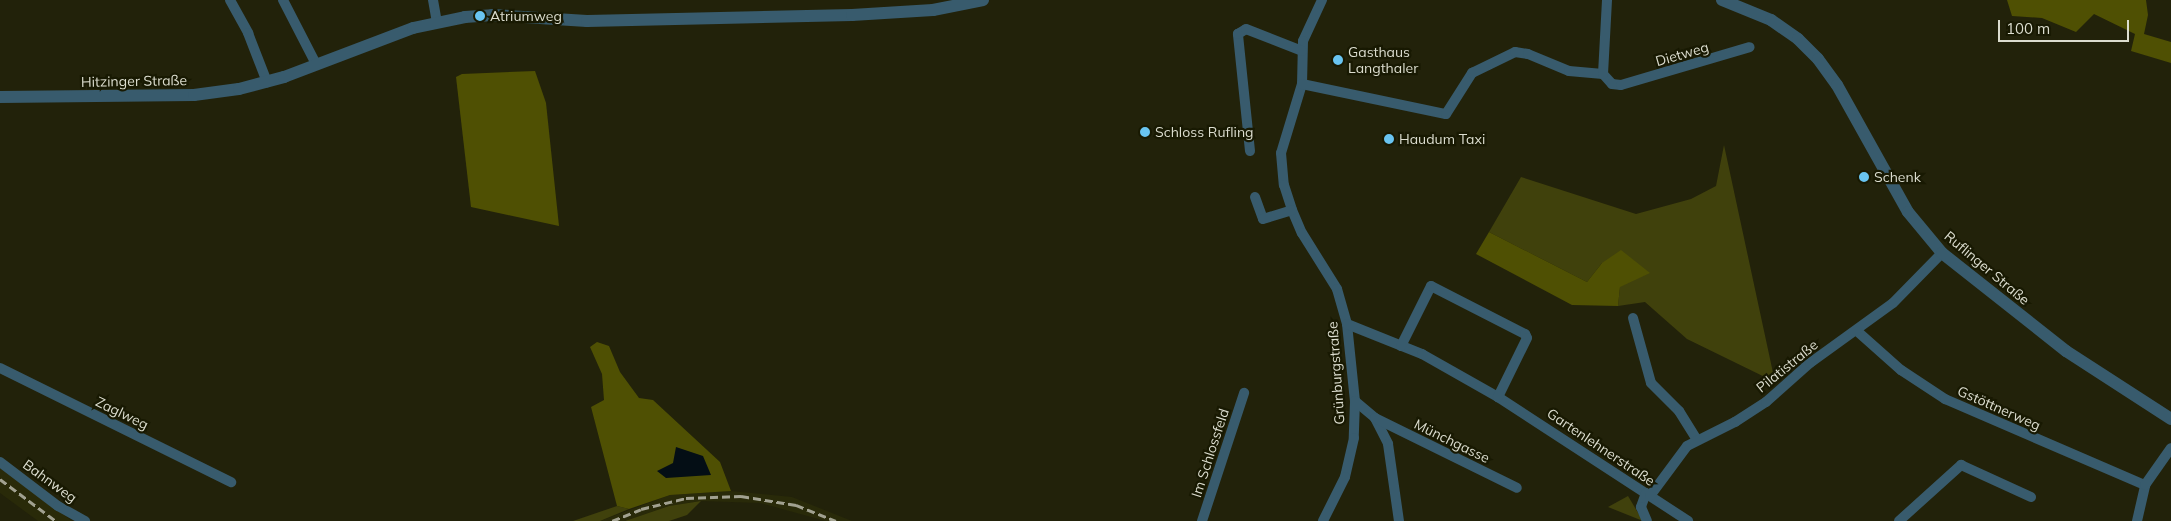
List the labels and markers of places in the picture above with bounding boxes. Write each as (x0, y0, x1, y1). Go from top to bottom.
place label: Atriumweg (490, 8, 562, 24)
marker: Atriumweg (474, 10, 486, 22)
place label: Gasthaus Langthaler (1348, 44, 1418, 76)
marker: Gasthaus Langthaler (1332, 54, 1344, 66)
place label: Schloss Rufling (1155, 124, 1254, 140)
marker: Schloss Rufling (1139, 126, 1151, 138)
place label: Haudum Taxi (1399, 131, 1485, 147)
marker: Haudum Taxi (1383, 133, 1395, 145)
place label: Schenk (1874, 169, 1921, 185)
marker: Schenk (1858, 171, 1870, 183)

